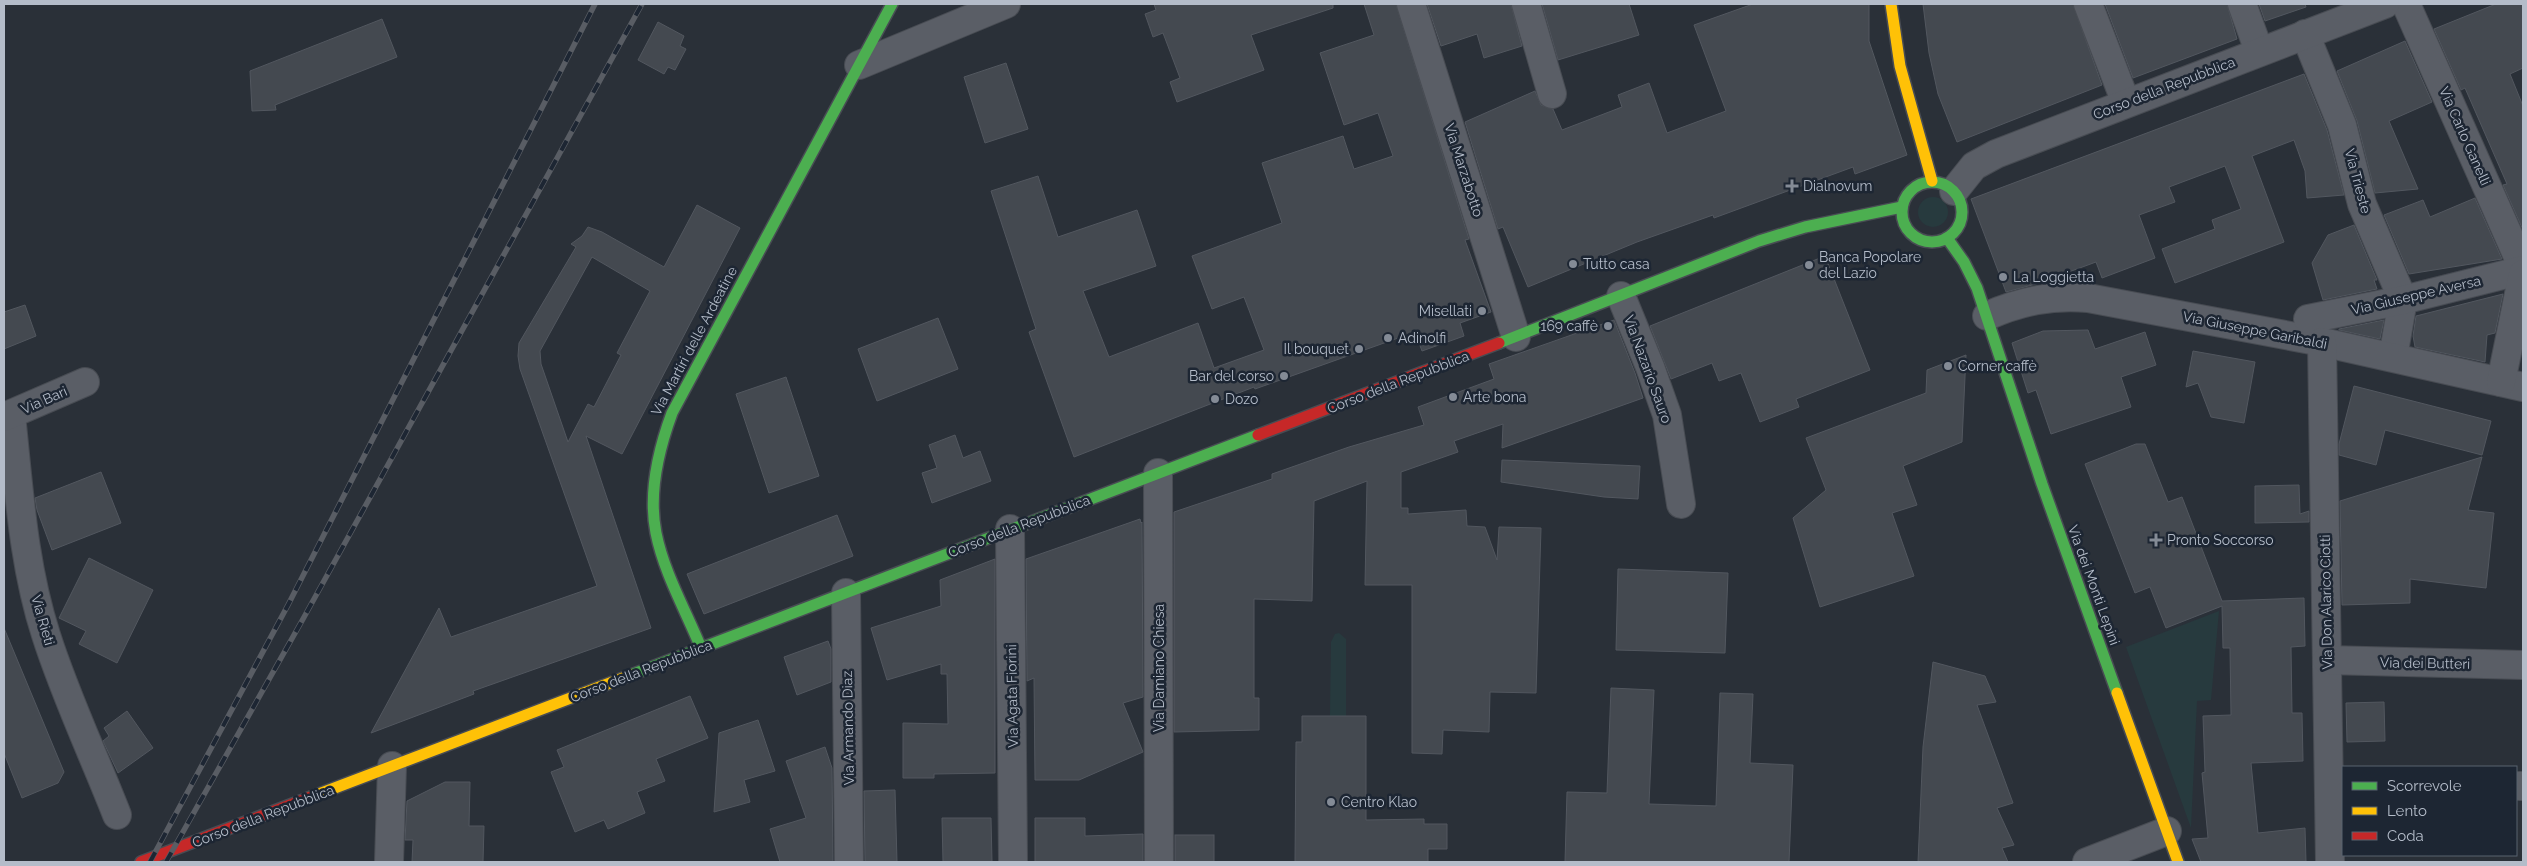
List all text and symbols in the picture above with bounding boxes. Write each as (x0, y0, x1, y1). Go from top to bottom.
street label: Corso della Repubblica (2091, 54, 2237, 122)
street label: Via Carlo Ganelli (2436, 84, 2494, 188)
street label: Via Marzabotto (1441, 121, 1487, 219)
street label: Via Trieste (2342, 147, 2374, 215)
place label: Dialnovum (1803, 178, 1872, 194)
marker: Dialnovum (1785, 179, 1799, 193)
place label: Banca Popolare del Lazio (1819, 249, 1921, 281)
place label: Tutto casa (1583, 256, 1650, 272)
marker: Tutto casa (1567, 258, 1579, 270)
marker: Banca Popolare del Lazio (1803, 259, 1815, 271)
street label: Via Martiri delle Ardeatine (648, 264, 740, 418)
place label: La Loggietta (2013, 269, 2094, 285)
marker: La Loggietta (1997, 271, 2009, 283)
street label: Via Giuseppe Aversa (2350, 272, 2482, 318)
place label: Misellati (1419, 303, 1472, 319)
marker: Misellati (1476, 305, 1488, 317)
street label: Via Giuseppe Garibaldi (2181, 308, 2329, 352)
street label: Via Nazario Sauro (1621, 313, 1675, 425)
place label: 169 caffè (1540, 318, 1598, 334)
marker: 169 caffè (1602, 320, 1614, 332)
place label: Adinolfi (1398, 330, 1446, 346)
marker: Adinolfi (1382, 332, 1394, 344)
place label: Il bouquet (1283, 341, 1349, 357)
marker: Il bouquet (1353, 343, 1365, 355)
street label: Corso della Repubblica (1325, 348, 1471, 416)
place label: Corner caffè (1958, 358, 2037, 374)
marker: Corner caffè (1942, 360, 1954, 372)
place label: Bar del corso (1189, 368, 1274, 384)
marker: Bar del corso (1278, 370, 1290, 382)
street label: Via Bari (19, 383, 69, 417)
place label: Arte bona (1463, 389, 1527, 405)
place label: Dozo (1225, 391, 1258, 407)
marker: Arte bona (1447, 391, 1459, 403)
marker: Dozo (1209, 393, 1221, 405)
street label: Corso della Repubblica (946, 492, 1092, 560)
street label: Via dei Monti Lepini (2065, 523, 2123, 647)
place label: Pronto Soccorso (2167, 532, 2274, 548)
marker: Pronto Soccorso (2149, 533, 2163, 547)
street label: Via Don Alarico Ciotti (2317, 534, 2335, 670)
street label: Via Rieti (28, 593, 58, 647)
street label: Via Damiano Chiesa (1151, 604, 1167, 732)
street label: Corso della Repubblica (568, 637, 714, 705)
street label: Via Agata Fiorini (1003, 644, 1021, 748)
street label: Via dei Butteri (2380, 654, 2470, 672)
street label: Via Armando Diaz (839, 670, 857, 785)
legend (2342, 766, 2517, 856)
text: Scorrevole (2387, 777, 2462, 795)
street label: Corso della Repubblica (190, 782, 336, 850)
place label: Centro Klao (1341, 794, 1417, 810)
marker: Centro Klao (1325, 796, 1337, 808)
text: Lento (2387, 802, 2427, 820)
text: Coda (2387, 827, 2424, 845)

